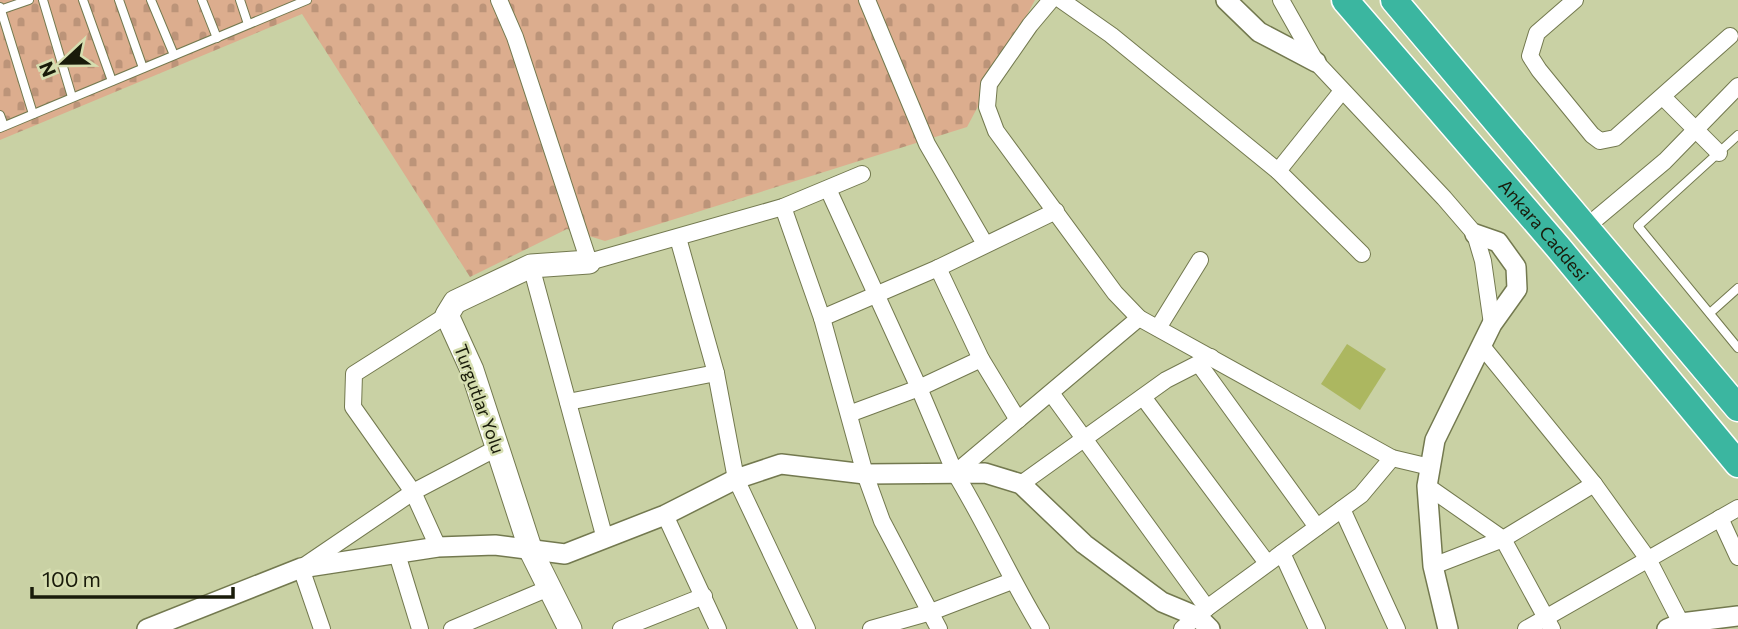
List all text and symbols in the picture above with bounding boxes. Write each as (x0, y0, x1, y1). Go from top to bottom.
north arrow (28, 28, 98, 98)
text: N (33, 59, 60, 80)
street label: Ankara Caddesi (1495, 174, 1593, 285)
street label: Turgutlar Yolu (450, 341, 510, 456)
scale bar (32, 556, 233, 600)
text: 100 m (42, 566, 101, 591)

